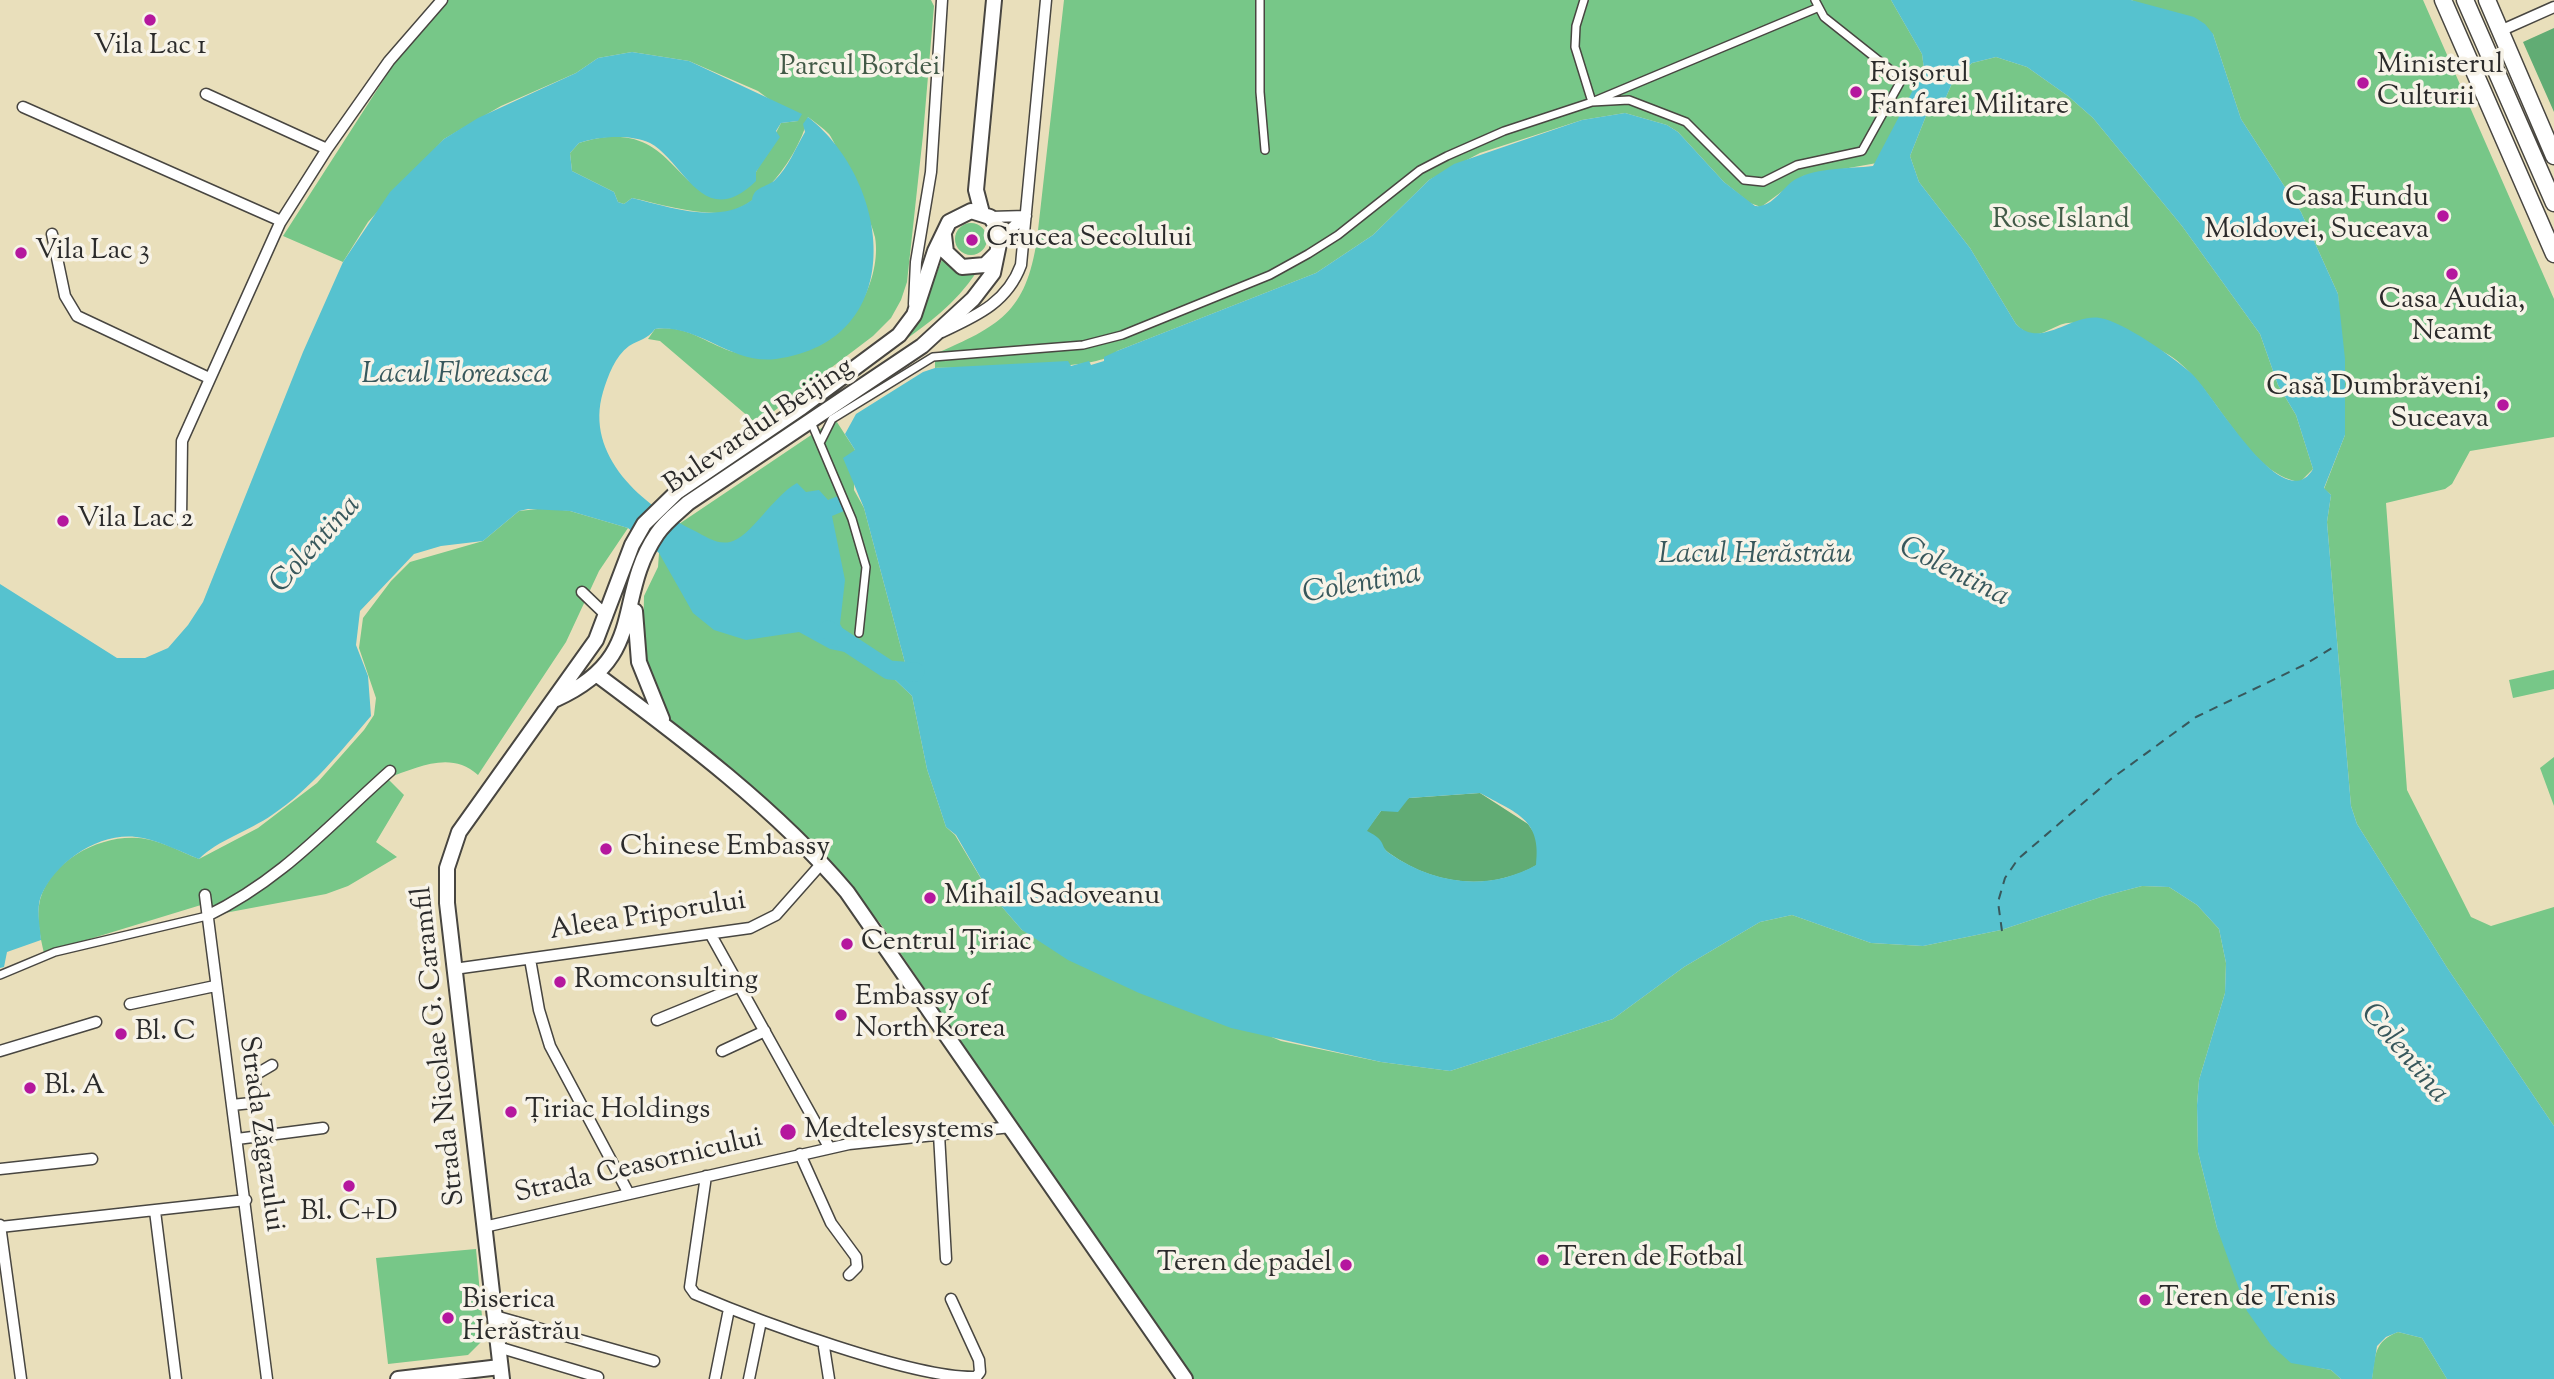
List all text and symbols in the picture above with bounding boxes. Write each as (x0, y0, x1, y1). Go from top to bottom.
marker: Vila Lac 1 (142, 12, 158, 28)
place label: Vila Lac 1 (93, 31, 207, 65)
place label: Ministerul Culturii (2377, 50, 2503, 116)
park label: Parcul Bordei (780, 52, 940, 86)
place label: Foișorul Fanfarei Militare (1870, 59, 2069, 125)
marker: Ministerul Culturii (2355, 75, 2371, 91)
marker: Foișorul Fanfarei Militare (1848, 84, 1864, 100)
place label: Casa Fundu Moldovei, Suceava (2205, 183, 2429, 249)
park label: Rose Island (1992, 205, 2130, 239)
marker: Casa Fundu Moldovei, Suceava (2435, 208, 2451, 224)
place label: Crucea Secolului (986, 223, 1192, 257)
marker: Crucea Secolului (964, 232, 980, 248)
place label: Vila Lac 3 (35, 236, 150, 270)
marker: Vila Lac 3 (13, 245, 29, 261)
marker: Casa Audia, Neamt (2444, 266, 2460, 282)
place label: Casa Audia, Neamt (2379, 285, 2525, 351)
street label: Bulevardul Beijing (659, 352, 861, 504)
water label: Lacul Floreasca (361, 359, 549, 395)
place label: Casă Dumbrăveni, Suceava (2266, 372, 2489, 438)
marker: Casă Dumbrăveni, Suceava (2495, 397, 2511, 413)
water label: Colentina (264, 490, 370, 602)
place label: Vila Lac 2 (77, 504, 194, 538)
marker: Vila Lac 2 (55, 513, 71, 529)
water label: Colentina (1892, 531, 2014, 617)
water label: Lacul Herăstrău (1658, 539, 1852, 575)
water label: Colentina (1300, 558, 1424, 614)
place label: Chinese Embassy (620, 832, 830, 866)
marker: Chinese Embassy (598, 841, 614, 857)
place label: Mihail Sadoveanu (944, 881, 1160, 915)
street label: Strada Nicolae G. Caramfil (407, 884, 475, 1208)
street label: Aleea Priporului (548, 886, 748, 950)
marker: Mihail Sadoveanu (922, 890, 938, 906)
place label: Centrul Țiriac (861, 927, 1032, 961)
marker: Centrul Țiriac (839, 936, 855, 952)
place label: Romconsulting (574, 965, 758, 999)
marker: Romconsulting (552, 974, 568, 990)
place label: Embassy of North Korea (855, 982, 1006, 1048)
water label: Colentina (2351, 998, 2455, 1112)
marker: Embassy of North Korea (833, 1007, 849, 1023)
place label: Bl. C (135, 1017, 196, 1051)
marker: Bl. C (113, 1026, 129, 1042)
street label: Strada Zăgazului (229, 1034, 289, 1234)
place label: Bl. A (44, 1071, 105, 1105)
marker: Bl. A (22, 1080, 38, 1096)
place label: Țiriac Holdings (525, 1095, 710, 1129)
marker: Țiriac Holdings (503, 1104, 519, 1120)
place label: Medtelesystems (804, 1115, 994, 1149)
marker: Medtelesystems (778, 1122, 798, 1142)
street label: Strada Ceasornicului (512, 1123, 766, 1213)
marker: Bl. C+D (341, 1178, 357, 1194)
place label: Bl. C+D (300, 1197, 398, 1231)
place label: Teren de Fotbal (1557, 1243, 1743, 1277)
place label: Teren de padel (1157, 1248, 1332, 1282)
marker: Teren de Fotbal (1535, 1252, 1551, 1268)
marker: Teren de padel (1338, 1257, 1354, 1273)
place label: Teren de Tenis (2159, 1283, 2336, 1317)
place label: Biserica Herăstrău (462, 1285, 580, 1351)
marker: Teren de Tenis (2137, 1292, 2153, 1308)
marker: Biserica Herăstrău (440, 1310, 456, 1326)

